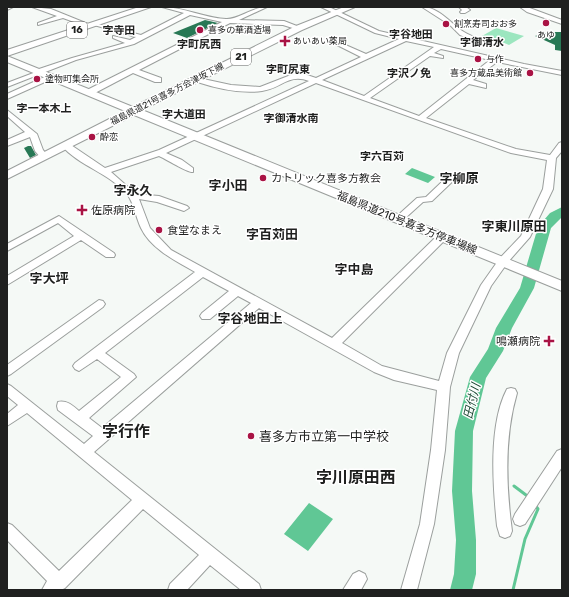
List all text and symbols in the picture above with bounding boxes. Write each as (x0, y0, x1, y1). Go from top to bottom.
marker: あゆ (541, 18, 551, 28)
marker: 割烹寿司おお多 (441, 19, 451, 29)
place label: 割烹寿司おお多 (454, 19, 517, 29)
road number: 16 (67, 22, 87, 38)
district label: 字寺田 (103, 24, 136, 37)
marker: 喜多の華酒造場 (195, 25, 205, 35)
place label: 喜多の華酒造場 (208, 25, 271, 35)
district label: 字谷地田 (389, 28, 433, 41)
place label: あゆ (537, 30, 555, 40)
marker: あいあい薬局 (280, 36, 290, 46)
place label: あいあい薬局 (293, 36, 347, 46)
district label: 字御清水 (460, 36, 504, 49)
district label: 字町尻西 (177, 38, 221, 51)
road number: 21 (231, 49, 251, 65)
marker: 与作 (473, 54, 483, 64)
place label: 与作 (486, 54, 504, 64)
street label: 福島県道21号喜多方会津坂下線 (109, 60, 226, 127)
district label: 字町尻東 (266, 63, 310, 76)
district label: 字沢ノ免 (387, 67, 431, 80)
place label: 喜多方蔵品美術館 (450, 68, 522, 78)
marker: 喜多方蔵品美術館 (525, 68, 535, 78)
marker: 塗物町集会所 (32, 74, 42, 84)
place label: 塗物町集会所 (45, 74, 99, 84)
district label: 字一本木上 (17, 102, 72, 115)
district label: 字大道田 (162, 108, 206, 121)
district label: 字御清水南 (264, 112, 319, 125)
marker: 酔恋 (87, 132, 97, 142)
place label: 酔恋 (100, 132, 118, 142)
district label: 字六百苅 (360, 150, 404, 163)
district label: 字柳原 (439, 171, 479, 186)
place label: カトリック喜多方教会 (271, 172, 381, 185)
marker: カトリック喜多方教会 (258, 173, 268, 183)
district label: 字小田 (208, 178, 248, 193)
district label: 字永久 (113, 183, 153, 198)
street label: 福島県道210号喜多方停車場線 (335, 189, 479, 257)
marker: 佐原病院 (76, 204, 88, 216)
place label: 佐原病院 (91, 204, 135, 217)
district label: 字東川原田 (481, 219, 547, 234)
place label: 食堂なまえ (167, 224, 222, 237)
marker: 食堂なまえ (154, 225, 164, 235)
district label: 字百苅田 (246, 227, 298, 242)
district label: 字中島 (334, 262, 374, 277)
district label: 字大坪 (29, 271, 69, 286)
district label: 字谷地田上 (217, 311, 283, 326)
place label: 鳴瀬病院 (496, 335, 540, 348)
marker: 鳴瀬病院 (543, 335, 555, 347)
water label: 田付川 (461, 380, 484, 420)
district label: 字行作 (102, 422, 150, 441)
place label: 喜多方市立第一中学校 (259, 429, 389, 444)
marker: 喜多方市立第一中学校 (246, 431, 256, 441)
district label: 字川原田西 (316, 468, 396, 487)

